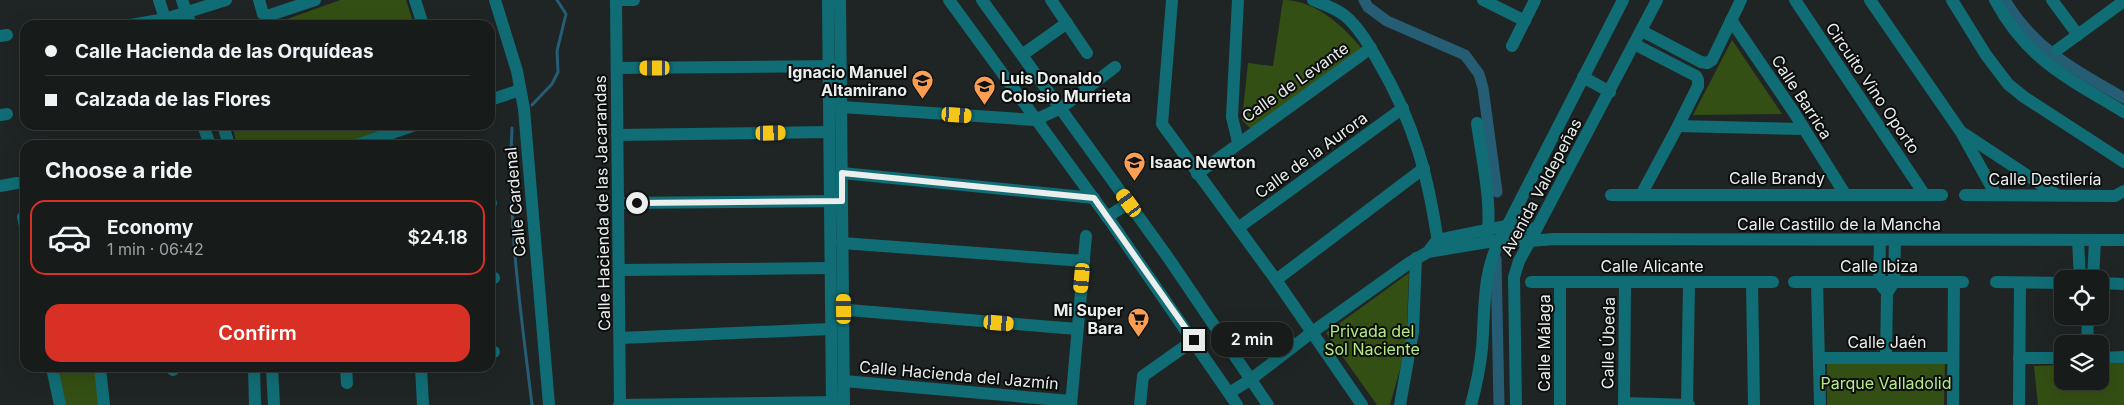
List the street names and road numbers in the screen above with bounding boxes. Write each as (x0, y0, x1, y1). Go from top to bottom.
street label: Circuito Vino Oporto (1822, 19, 1924, 157)
street label: Calle de Levante (1238, 38, 1352, 126)
street label: Calle Barrica (1767, 51, 1837, 143)
street label: Calle Hacienda de las Jacarandas (590, 75, 614, 331)
street label: Calle de la Aurora (1251, 108, 1371, 202)
street label: Avenida Valdepeñas (1496, 115, 1586, 259)
street label: Calle Cardenal (500, 146, 530, 258)
street label: Calle Brandy (1729, 168, 1825, 188)
street label: Calle Destilería (1988, 169, 2102, 189)
street label: Calle Castillo de la Mancha (1737, 214, 1941, 234)
street label: Calle Alicante (1600, 256, 1704, 276)
street label: Calle Ibiza (1840, 256, 1918, 276)
street label: Calle Málaga (1534, 294, 1554, 392)
street label: Calle Úbeda (1597, 297, 1619, 389)
street label: Calle Jaén (1847, 332, 1927, 352)
street label: Calle Hacienda del Jazmín (859, 356, 1059, 394)

